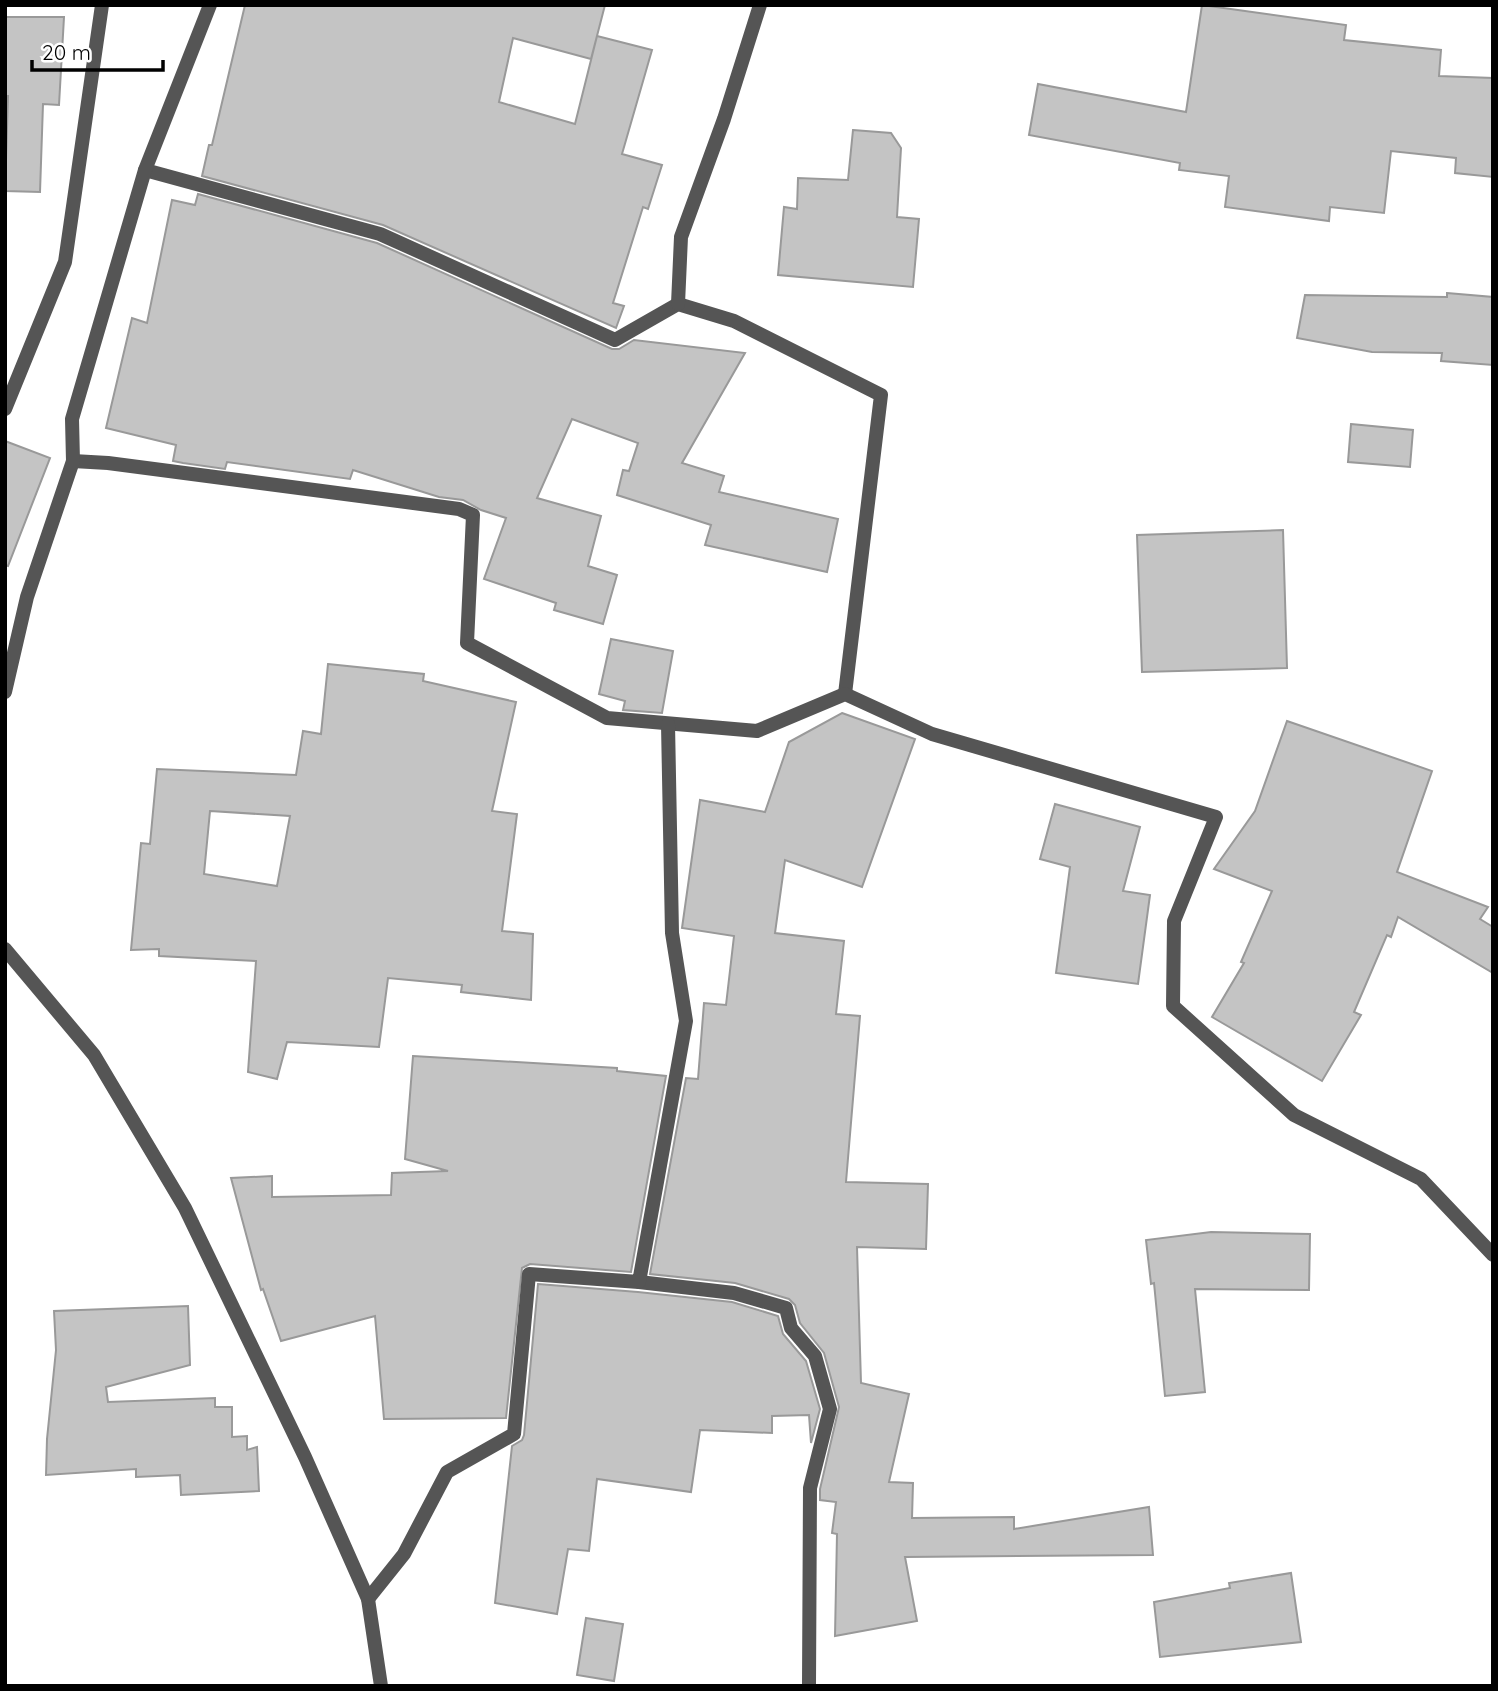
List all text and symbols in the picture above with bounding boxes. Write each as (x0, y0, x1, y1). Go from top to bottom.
scale bar (32, 28, 163, 72)
text: 20 m (42, 39, 91, 65)

